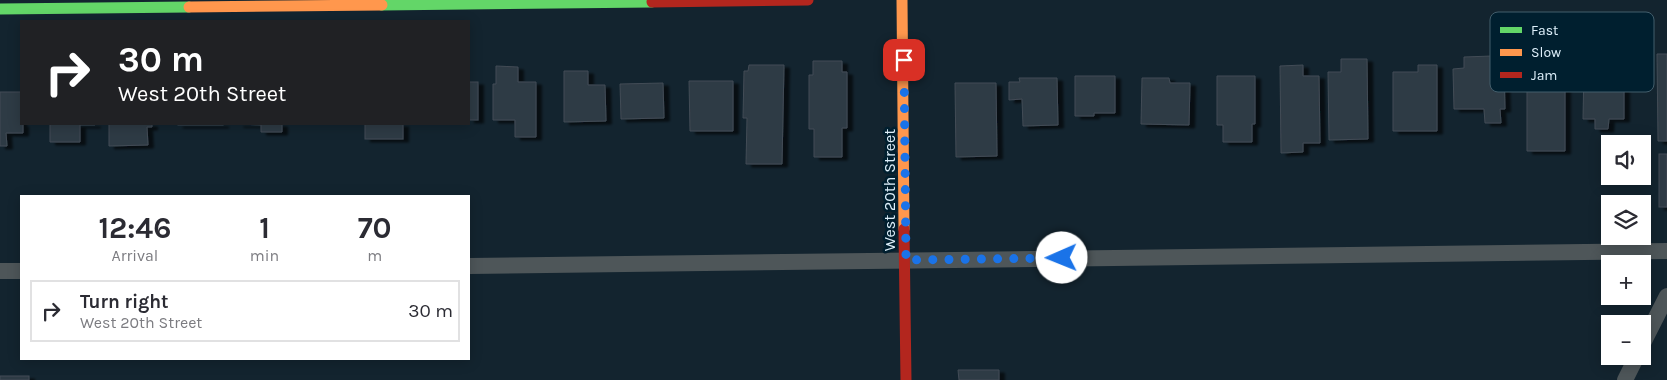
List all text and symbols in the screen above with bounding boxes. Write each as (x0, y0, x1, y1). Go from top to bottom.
legend (1490, 12, 1654, 92)
text: Fast (1531, 22, 1558, 39)
text: 30 m (118, 39, 204, 80)
pin (883, 39, 925, 81)
icon: right (35, 40, 100, 105)
text: Slow (1531, 44, 1561, 61)
icon: arrive (890, 46, 918, 74)
text: Jam (1531, 67, 1557, 84)
text: West 20th Street (118, 81, 286, 107)
street label: West 20th Street (880, 129, 899, 251)
map controls (1601, 135, 1651, 365)
button: sound (1601, 135, 1651, 185)
button: layers (1601, 195, 1651, 245)
text: 12:46 (98, 210, 171, 246)
text: 1 (259, 210, 270, 246)
text: 70 (358, 210, 392, 246)
position arrow (1035, 231, 1087, 283)
text: Arrival (111, 246, 158, 265)
text: min (250, 246, 279, 265)
text: m (367, 246, 382, 265)
button: + (1601, 255, 1651, 305)
text: Turn right (80, 291, 169, 313)
icon: right (37, 297, 65, 325)
text: 30 m (408, 300, 453, 322)
text: West 20th Street (80, 313, 202, 332)
button: − (1601, 315, 1651, 365)

